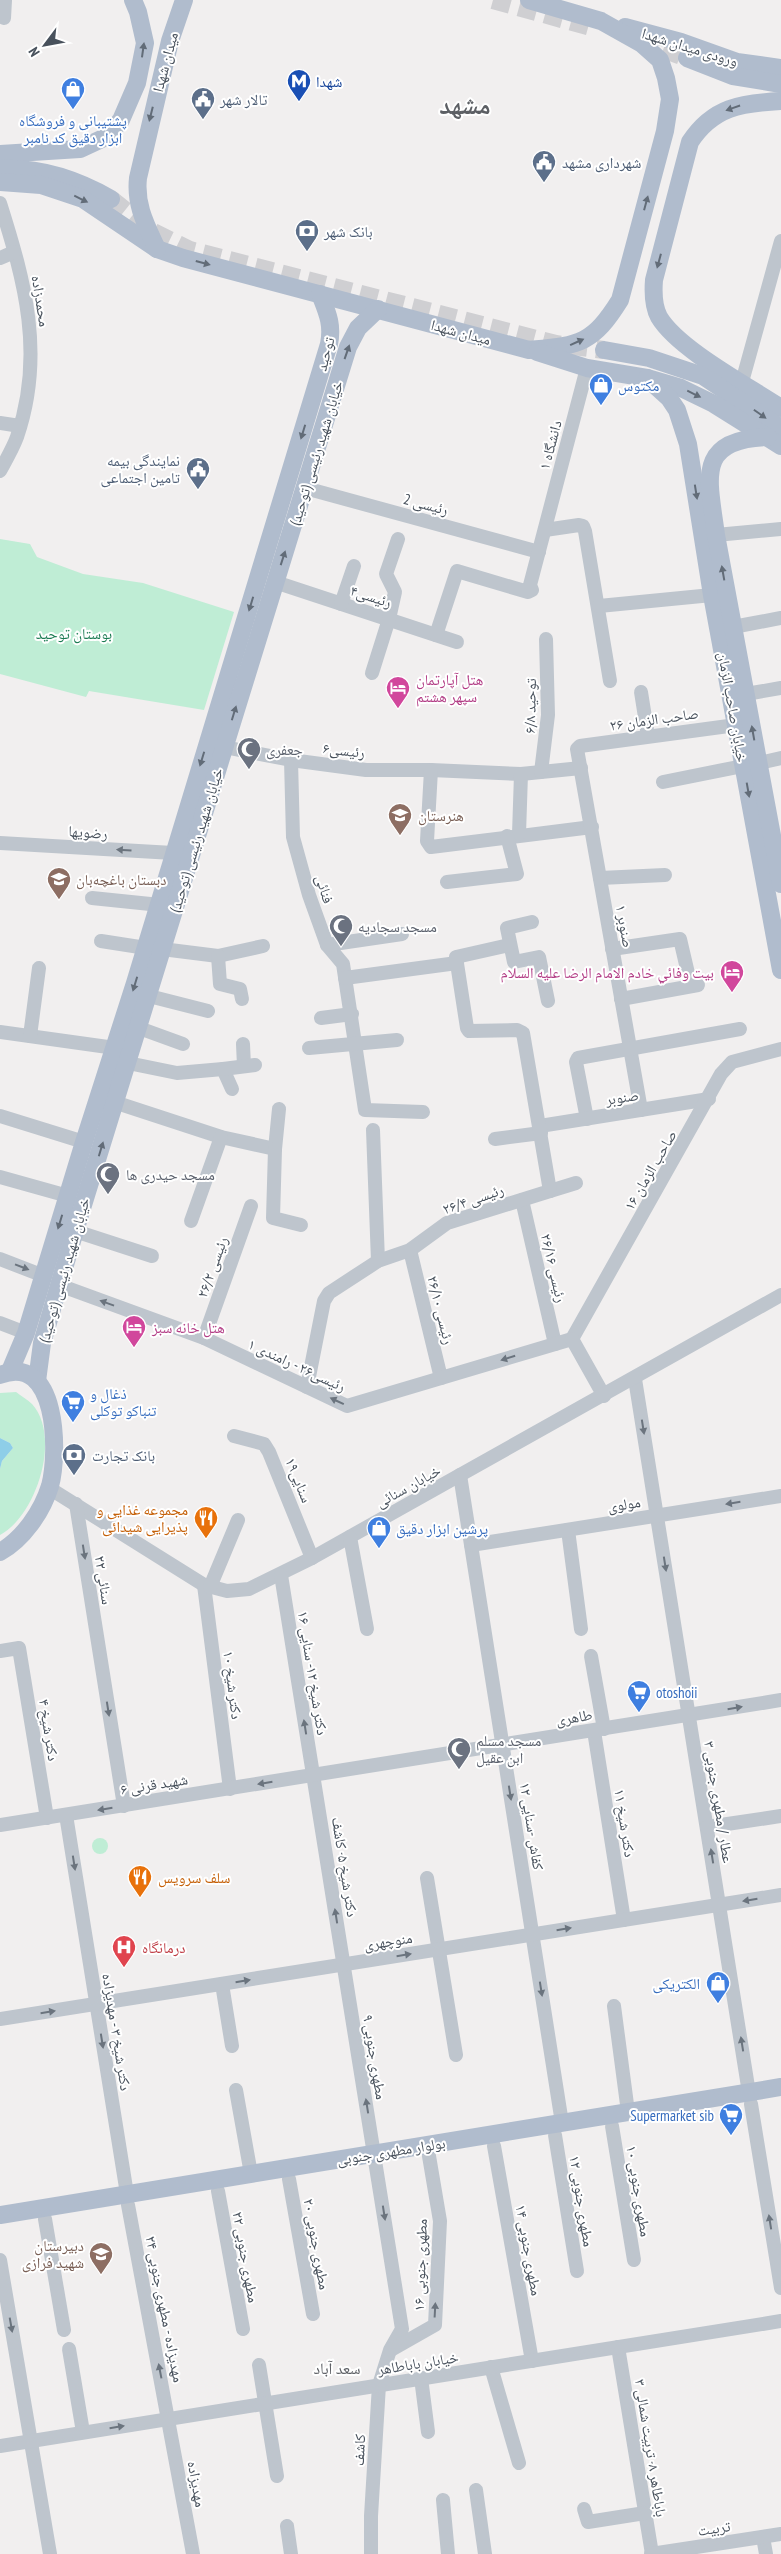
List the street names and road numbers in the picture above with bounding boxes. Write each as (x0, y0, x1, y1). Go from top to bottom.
street label: ورودی میدان شهدا (639, 23, 740, 72)
street label: میدان شهدا (148, 30, 183, 94)
street label: محمدزاده (28, 274, 54, 328)
street label: میدان شهدا (429, 315, 493, 350)
street label: توحید (311, 334, 339, 373)
street label: خیابان شهید رئیسی (توحید) (285, 378, 348, 528)
street label: دانشگاه ۱ (534, 418, 566, 472)
street label: رئیسی 2 (401, 489, 451, 520)
street label: رئیسی۴ (348, 580, 394, 613)
street label: خیابان صاحب الزمان (713, 650, 752, 764)
street label: توحید ۶/۸ (520, 678, 540, 734)
street label: صاحب الزمان ۲۶ (608, 703, 700, 736)
street label: رئیسی۶ (322, 738, 366, 763)
street label: خیابان شهید رئیسی (توحید) (165, 765, 228, 915)
street label: رضویها (68, 821, 108, 843)
street label: فنائی (311, 872, 338, 906)
street label: صنوبر ۱ (612, 903, 638, 949)
street label: صنوبر (603, 1085, 640, 1109)
street label: صاحب الزمان ۱۶ (619, 1127, 681, 1214)
street label: رئیسی ۲۶/۴ (440, 1180, 507, 1219)
street label: خیابان شهید رئیسی (توحید) (34, 1195, 95, 1345)
street label: رئیسی ۲۶/۱۶ (536, 1232, 571, 1305)
street label: رئیسی ۲۶/۲ (192, 1234, 233, 1300)
street label: رئیسی ۲۶/۱۰ (422, 1274, 459, 1347)
street label: رئیسی۲۶ - رامندی ۱ (245, 1334, 349, 1397)
street label: سنایی۱۹ (280, 1455, 317, 1506)
street label: خیابان سنائی (372, 1460, 445, 1512)
street label: مولوی (606, 1492, 642, 1517)
street label: سنائی ۲۲ (90, 1554, 117, 1606)
street label: دکتر شیخ ۱۲- سنایی ۱۶ (293, 1609, 332, 1737)
street label: دکتر شیخ ۱۰ (218, 1650, 247, 1721)
street label: دکتر شیخ ۴ (34, 1698, 63, 1762)
street label: طاهری (554, 1705, 594, 1730)
street label: عطار / مطهری جنوبی ۳ (699, 1740, 738, 1865)
street label: شهید قرنی ۶ (119, 1769, 189, 1800)
street label: کفاش -سنایی ۱۲ (515, 1781, 548, 1871)
street label: دکتر شیخ ۱۱ (609, 1787, 640, 1859)
street label: دکتر شیخ ۵- کاشف (327, 1816, 362, 1919)
street label: منوچهری (362, 1928, 414, 1955)
street label: دکتر شیخ ۳ - مهدیزاده (97, 1972, 136, 2092)
street label: مطهری جنوبی ۹ (358, 2013, 391, 2101)
street label: بولوار مطهری جنوبی (335, 2133, 447, 2170)
street label: مطهری جنوبی ۱۰ (621, 2144, 656, 2238)
street label: مطهری جنوبی ۱۲ (564, 2154, 599, 2248)
street label: مطهری جنوبی ۲۰ (299, 2197, 334, 2292)
street label: مطهری جنوبی ۱۴ (511, 2203, 546, 2298)
street label: مطهری جنوبی ۲۲ (228, 2210, 263, 2305)
street label: مطهری جنوبی ۱۶ (409, 2218, 432, 2312)
street label: مهدیزاده - مطهری جنوبی ۲۴ (140, 2234, 189, 2384)
street label: خیابان باباطاهر (375, 2347, 461, 2380)
street label: باباطاهر ۸- تربیت شمالی ۳ (630, 2378, 671, 2518)
street label: کاشف (349, 2433, 369, 2467)
street label: مهدیزاده (184, 2459, 210, 2509)
street label: تربیت (696, 2516, 732, 2540)

